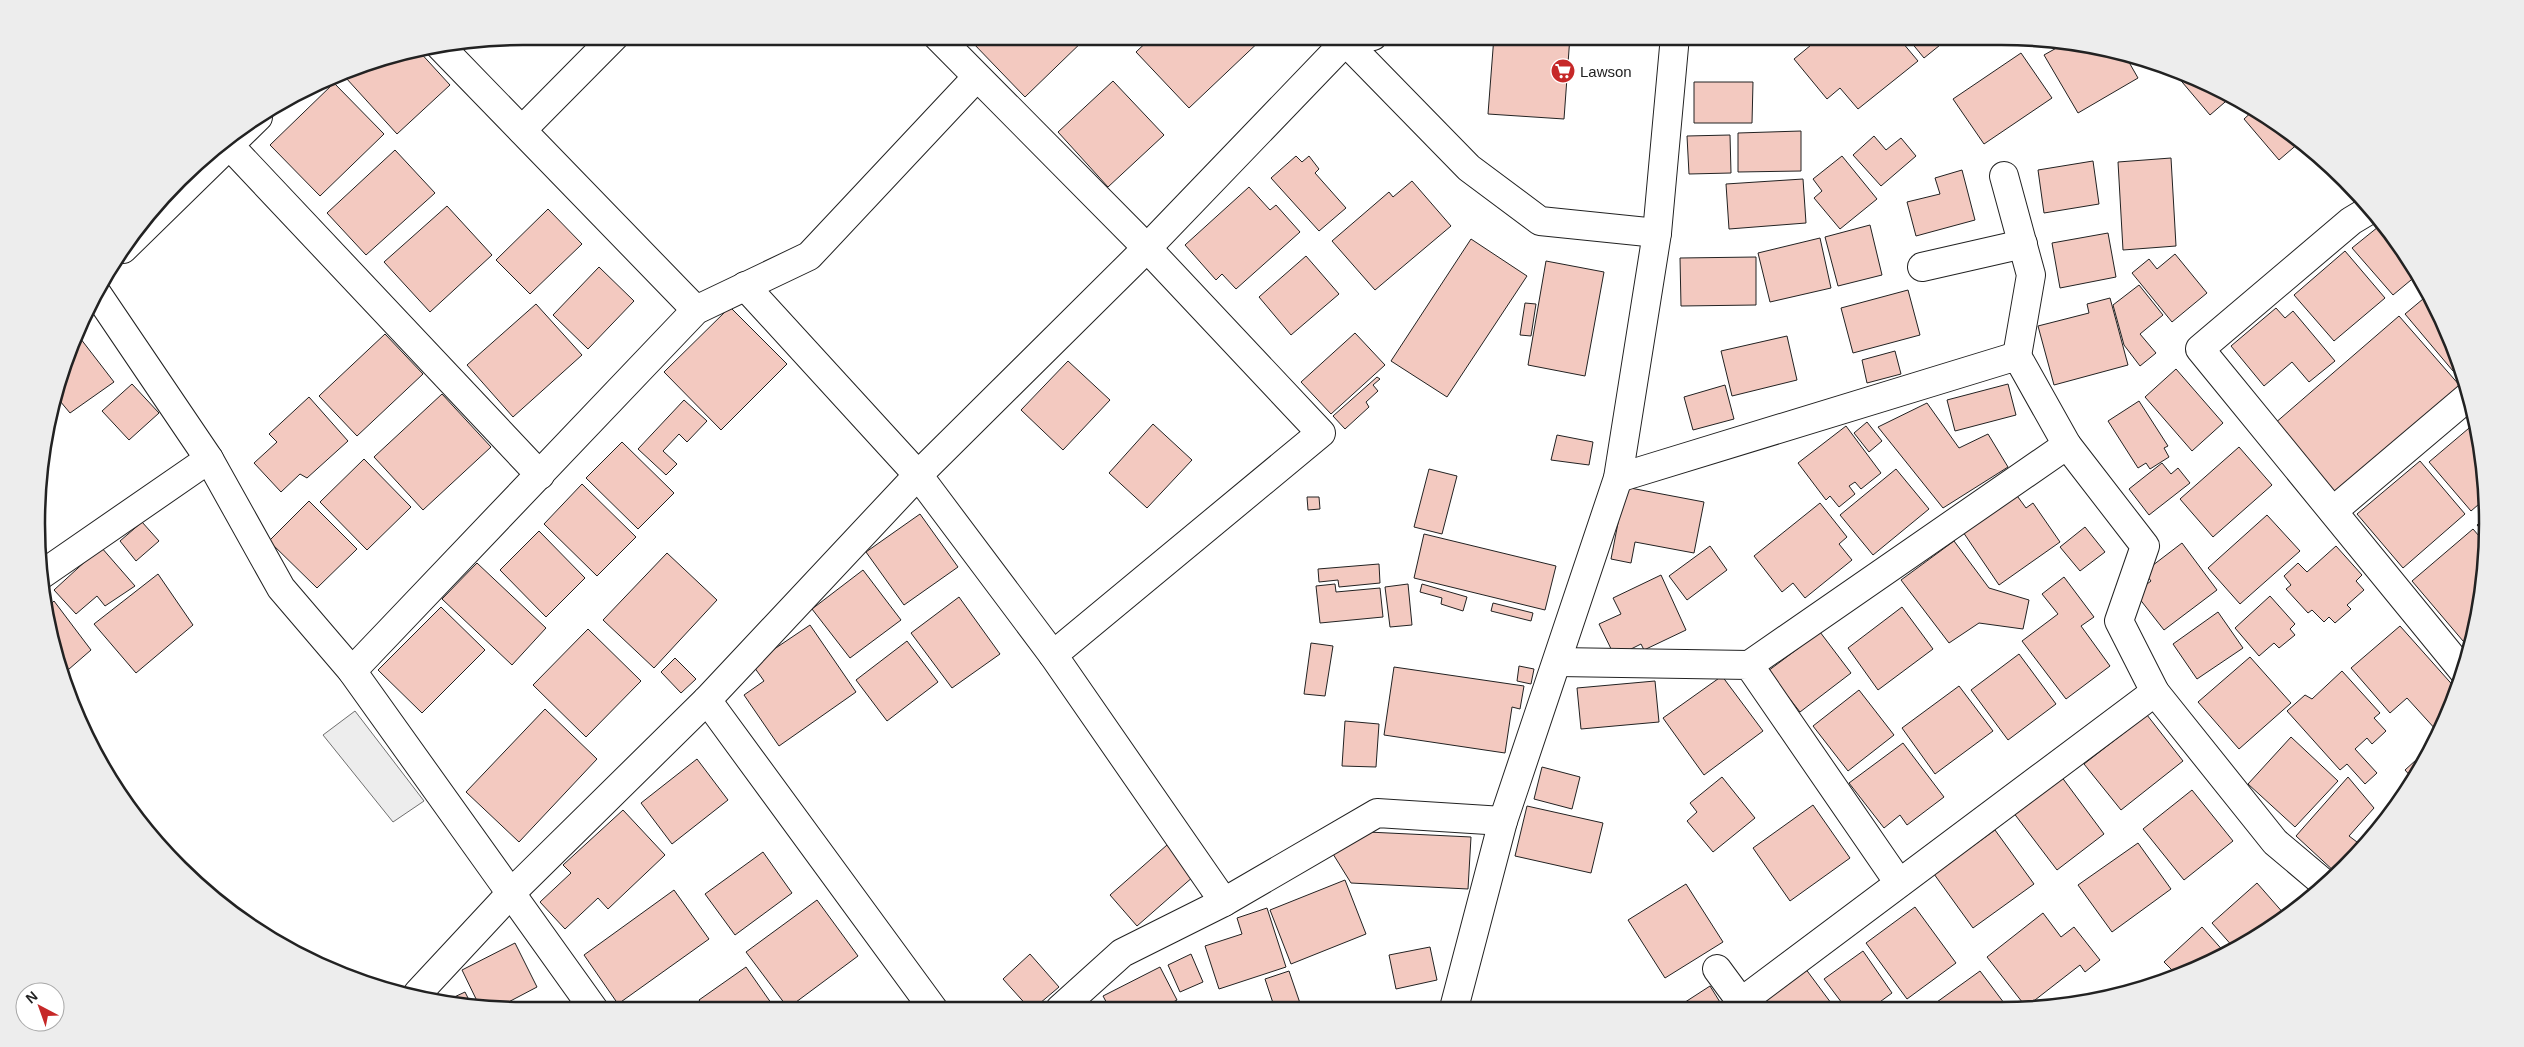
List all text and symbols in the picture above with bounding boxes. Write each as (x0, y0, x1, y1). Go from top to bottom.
supermarket icon: Lawson (1550, 58, 1576, 84)
place label: Lawson (1580, 63, 1632, 80)
north arrow (15, 982, 65, 1032)
text: N (22, 988, 41, 1007)

